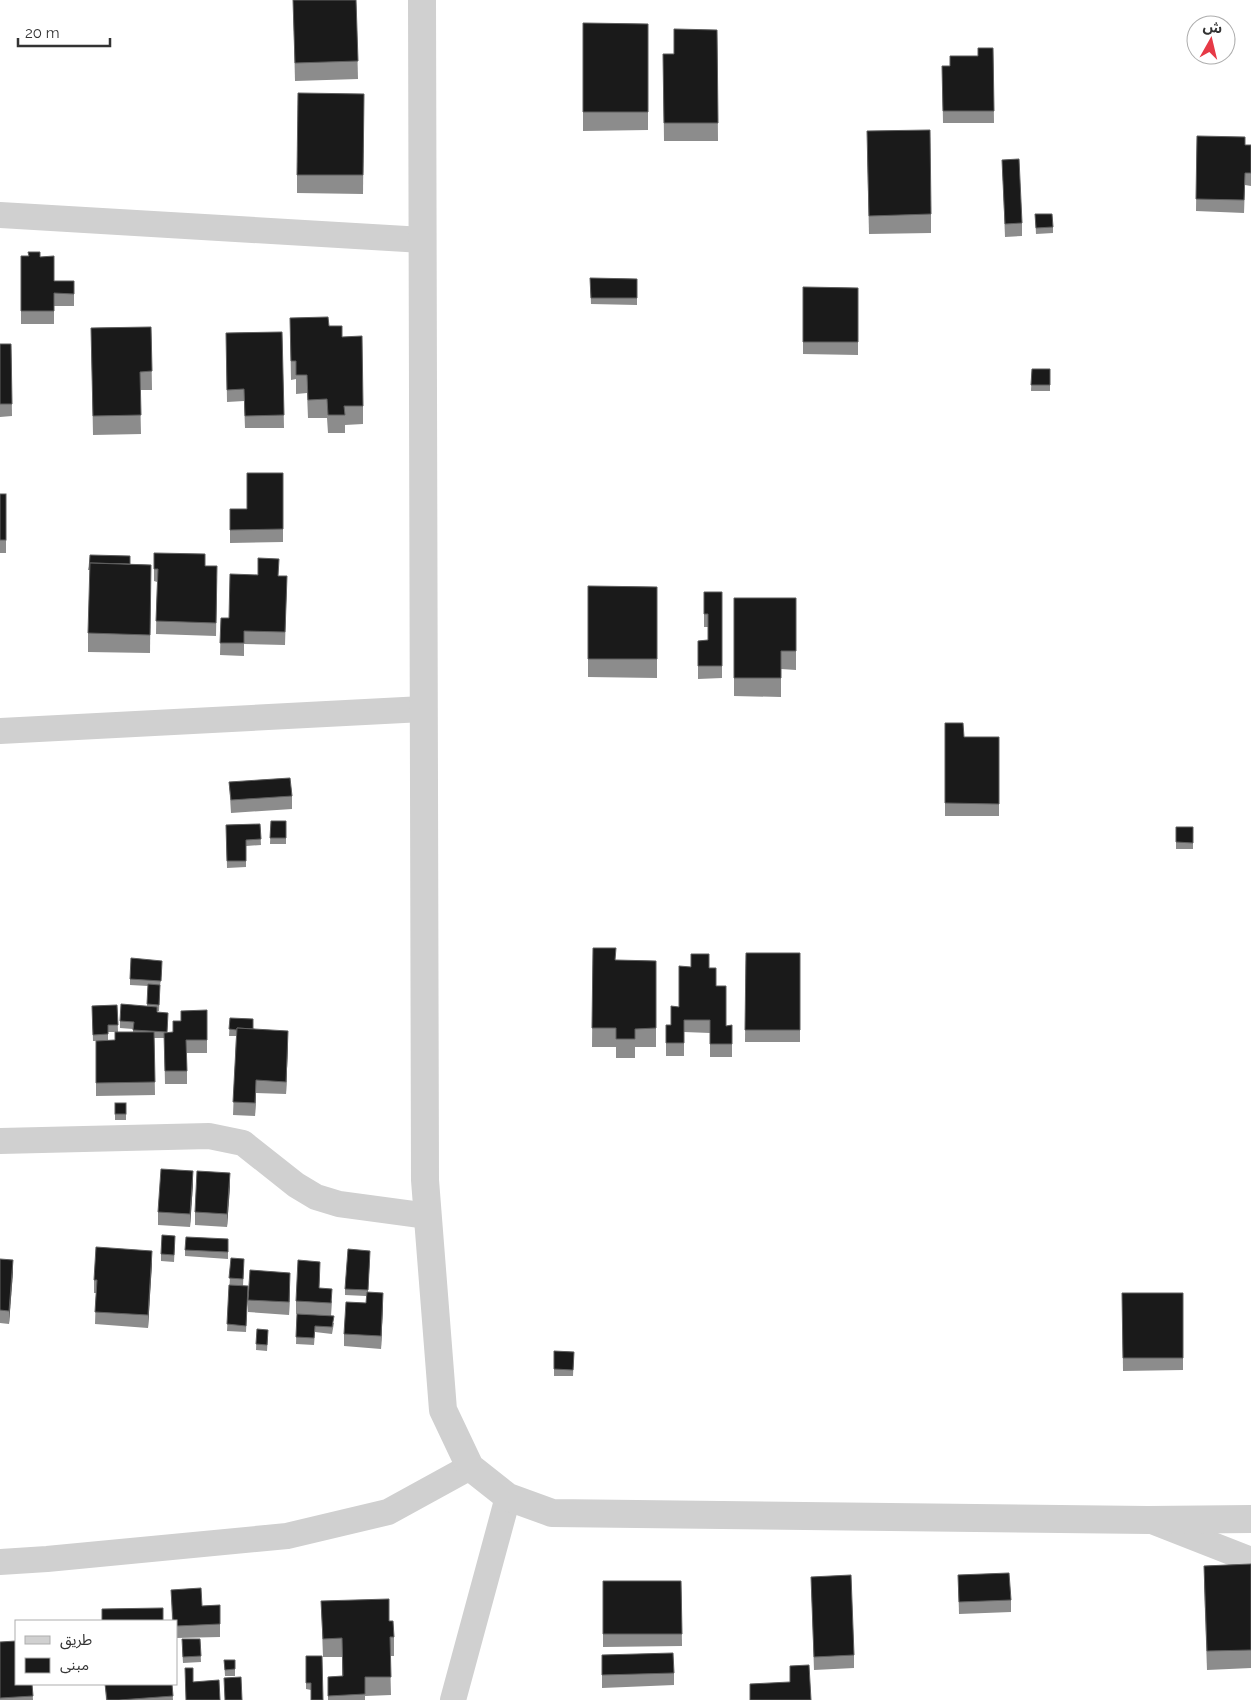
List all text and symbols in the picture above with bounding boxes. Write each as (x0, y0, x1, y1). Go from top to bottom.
scale bar (18, 15, 110, 47)
north arrow (1186, 15, 1236, 65)
text: ش (1202, 18, 1223, 36)
text: 20 m (25, 24, 60, 42)
legend (15, 1620, 178, 1685)
text: طريق (60, 1631, 92, 1650)
text: مبنى (60, 1656, 89, 1674)

